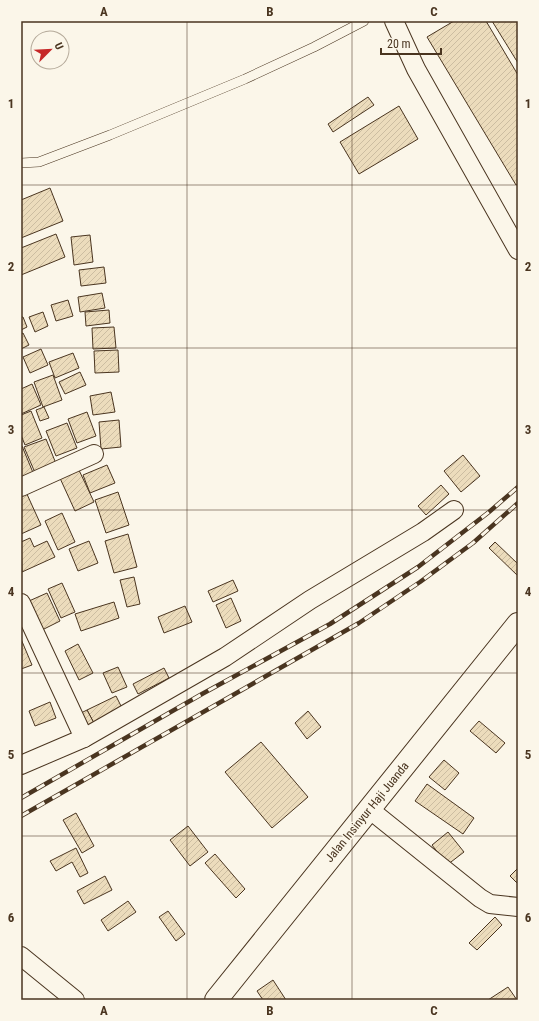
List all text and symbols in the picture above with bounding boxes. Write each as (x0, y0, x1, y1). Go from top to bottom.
text: A (100, 4, 108, 19)
text: B (266, 4, 274, 19)
text: C (430, 4, 438, 19)
north arrow (30, 30, 70, 70)
scale bar (381, 30, 441, 56)
text: 20 m (387, 37, 411, 51)
text: U (51, 41, 66, 52)
text: 1 (8, 96, 14, 111)
text: 1 (525, 96, 531, 111)
text: 2 (8, 259, 15, 274)
text: 2 (525, 259, 532, 274)
text: 3 (8, 422, 14, 437)
text: 3 (525, 422, 531, 437)
text: 4 (8, 584, 15, 599)
text: 4 (525, 584, 532, 599)
text: 5 (8, 747, 15, 762)
text: 5 (525, 747, 532, 762)
street label: Jalan Insinyur Haji Juanda (322, 759, 412, 865)
text: 6 (8, 910, 15, 925)
text: 6 (525, 910, 532, 925)
text: A (100, 1003, 108, 1018)
text: B (266, 1003, 274, 1018)
text: C (430, 1003, 438, 1018)

